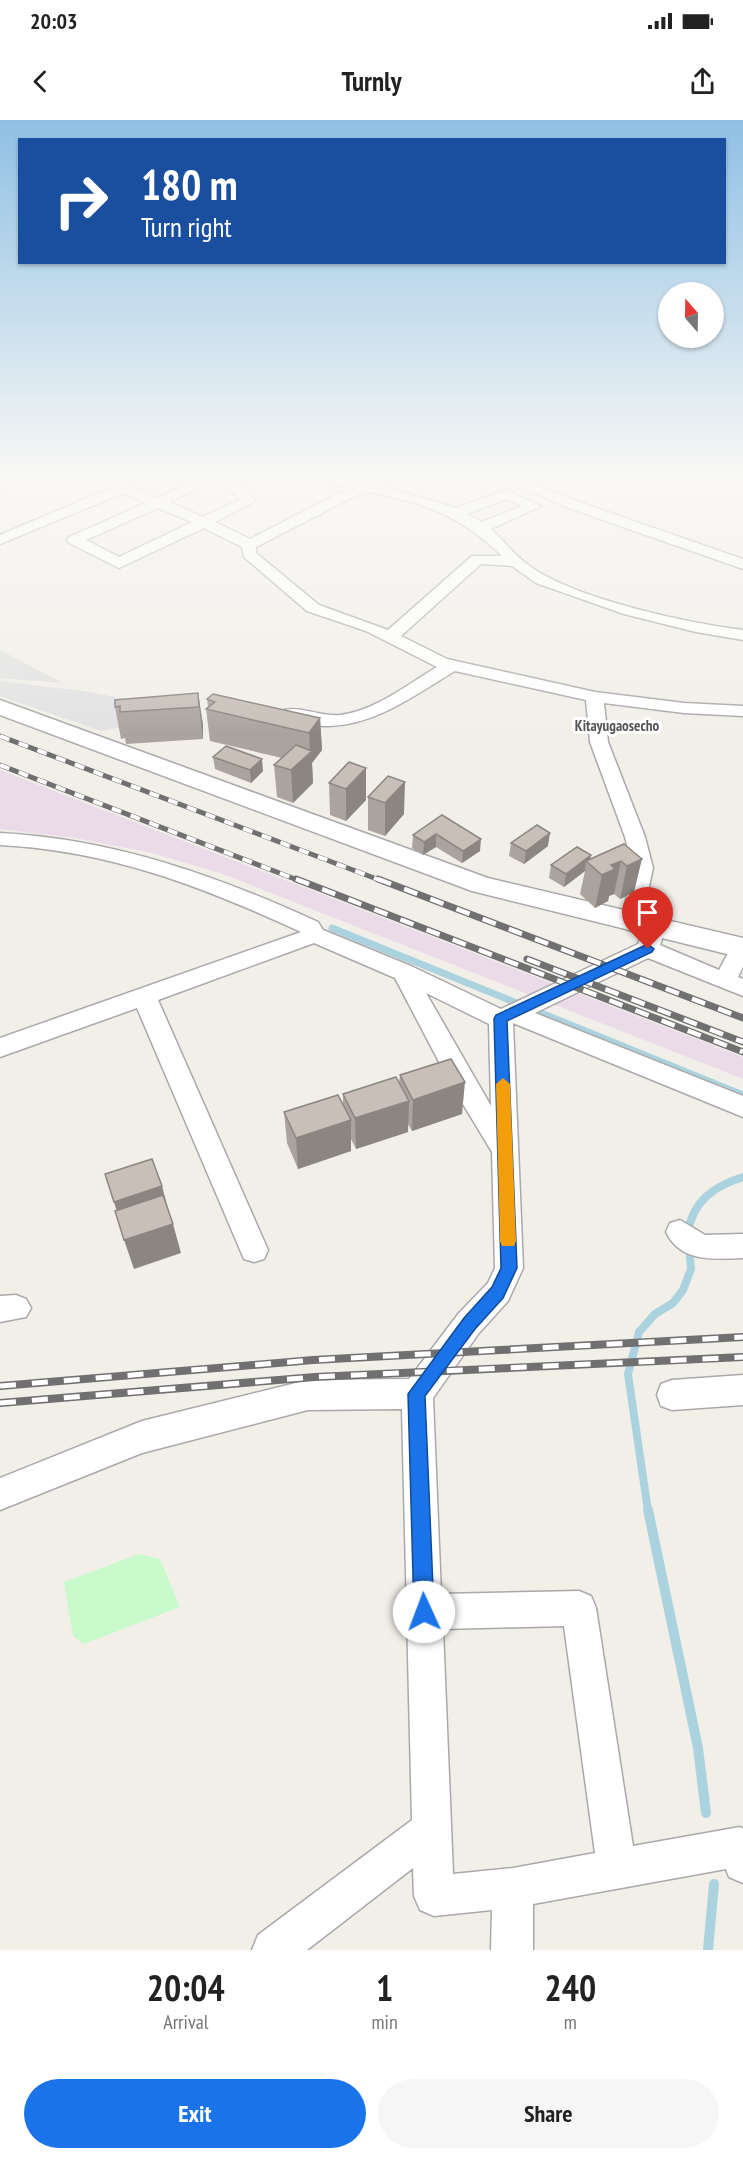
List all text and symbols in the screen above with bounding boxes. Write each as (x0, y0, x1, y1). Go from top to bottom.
text: 20:03 (30, 7, 78, 35)
text: Turnly (342, 64, 401, 98)
icon: back (24, 65, 57, 98)
icon: share (686, 65, 719, 98)
text: 180 m (141, 157, 238, 212)
icon: right (42, 162, 120, 240)
text: Turn right (141, 210, 232, 244)
north arrow (658, 282, 724, 348)
map controls (658, 282, 724, 348)
district label: Kitayugaosecho (575, 716, 659, 735)
pin (622, 887, 673, 949)
icon: arrive (631, 896, 664, 929)
position arrow (392, 1580, 456, 1644)
text: 20:04 (147, 1964, 225, 2011)
text: 1 (376, 1964, 393, 2011)
text: 240 (545, 1964, 596, 2011)
text: Arrival (163, 2009, 208, 2035)
text: min (372, 2009, 398, 2035)
text: m (564, 2009, 577, 2035)
button: Exit (24, 2079, 366, 2148)
button: Share (378, 2079, 719, 2148)

